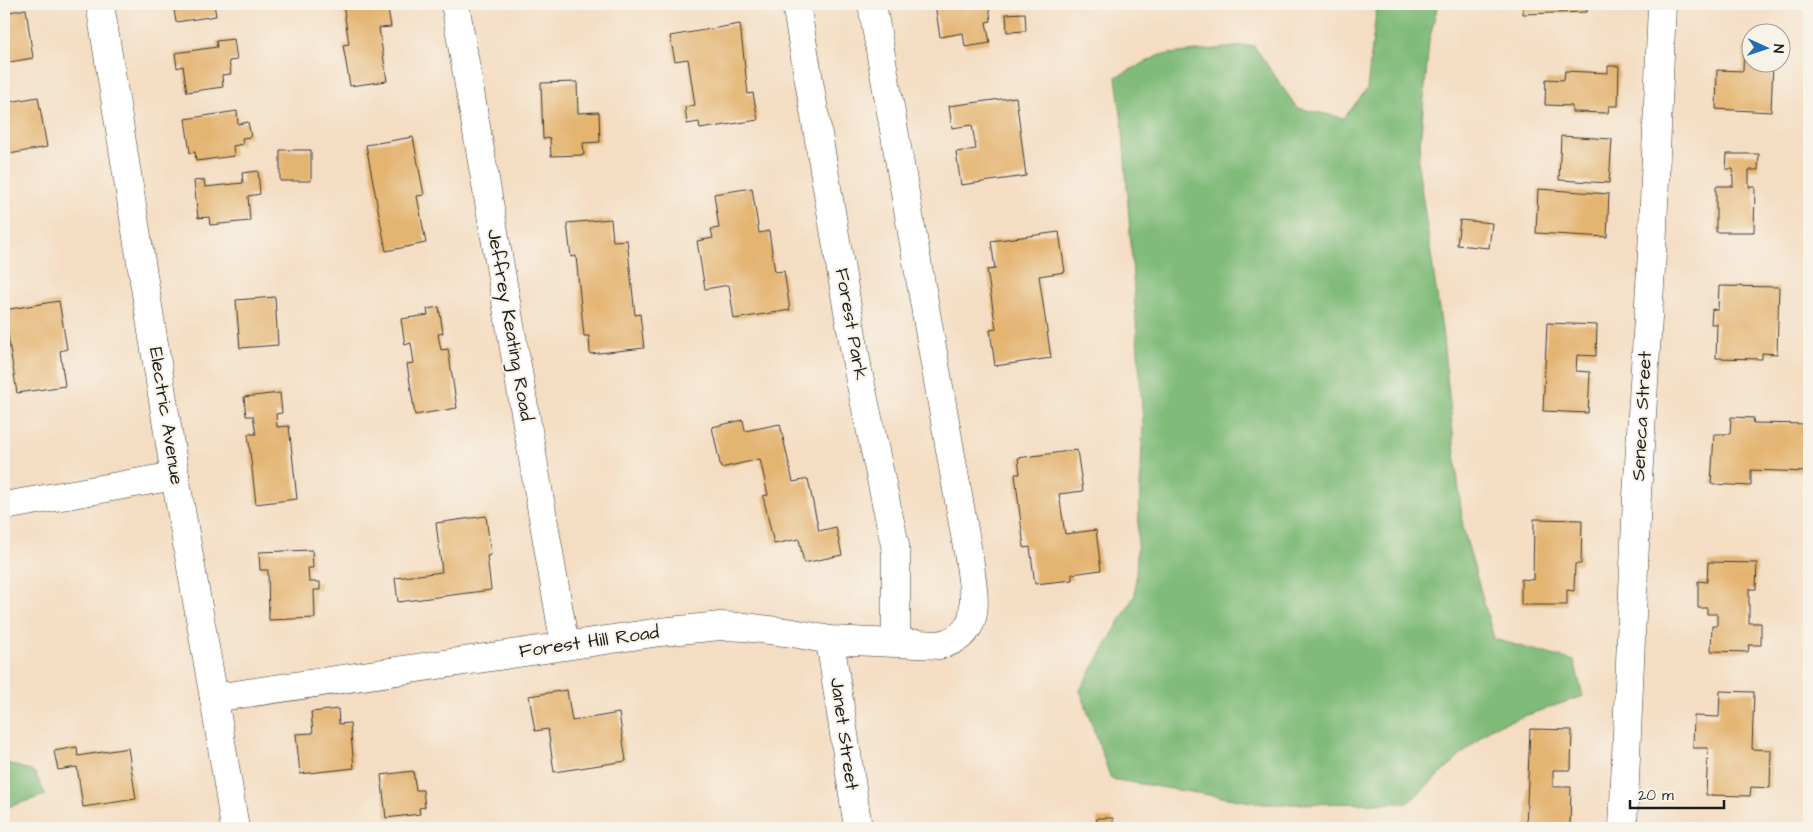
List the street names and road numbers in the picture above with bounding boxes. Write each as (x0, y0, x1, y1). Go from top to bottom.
street label: Jeffrey Keating Road (479, 227, 540, 423)
street label: Forest Park (828, 266, 874, 382)
street label: Electric Avenue (142, 345, 190, 487)
street label: Seneca Street (1625, 350, 1659, 482)
street label: Forest Hill Road (517, 619, 661, 665)
street label: Janet Street (823, 676, 865, 792)

